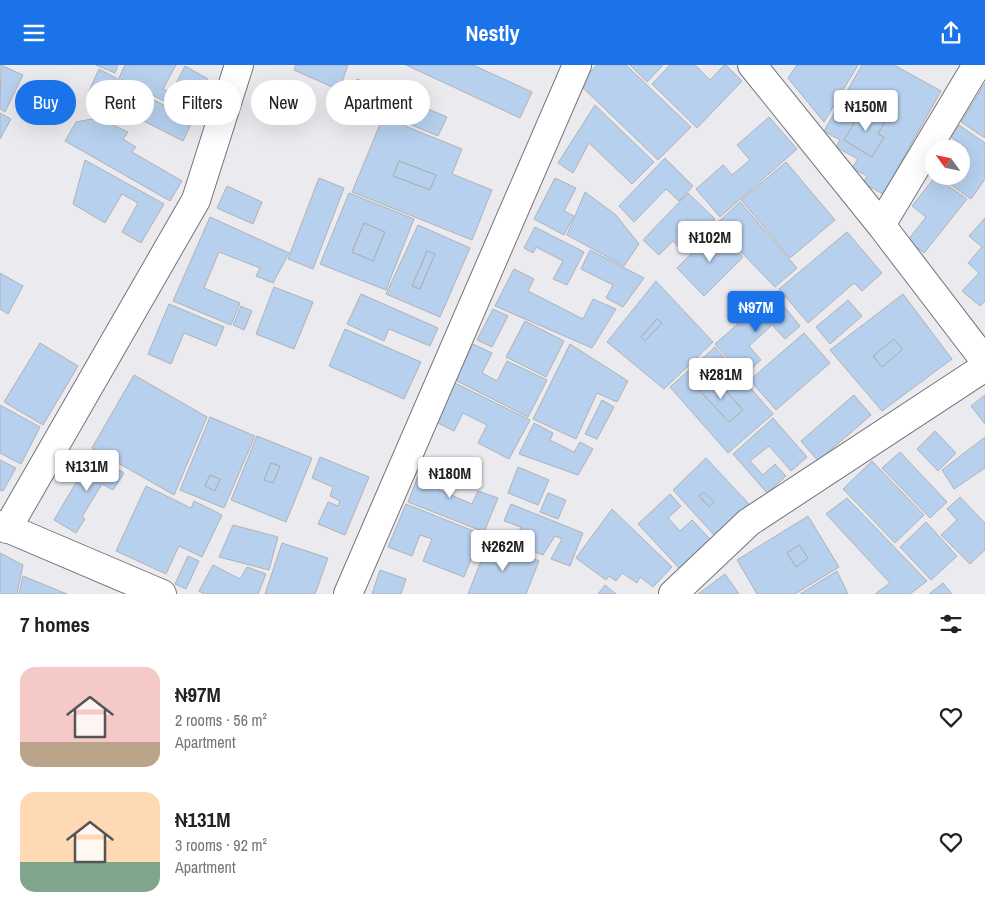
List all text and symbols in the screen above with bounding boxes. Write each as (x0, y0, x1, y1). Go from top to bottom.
text: Nestly (465, 18, 520, 48)
icon: menu (20, 19, 48, 47)
icon: share (937, 19, 965, 47)
chip: Buy (15, 80, 76, 125)
chip: Rent (86, 80, 154, 125)
chip: Filters (164, 80, 241, 125)
chip: New (251, 80, 316, 125)
chip: Apartment (326, 80, 430, 125)
pin: ₦150M (831, 89, 901, 132)
text: ₦150M (845, 95, 887, 117)
north arrow (925, 140, 970, 185)
map controls (925, 140, 970, 185)
pin: ₦102M (675, 221, 745, 263)
text: ₦102M (689, 226, 731, 248)
pin: ₦97M (726, 291, 786, 333)
text: ₦97M (739, 296, 774, 318)
pin: ₦281M (686, 357, 756, 400)
text: ₦281M (700, 363, 742, 385)
pin: ₦131M (52, 449, 122, 492)
text: ₦131M (66, 455, 108, 477)
pin: ₦180M (415, 457, 485, 499)
text: ₦180M (429, 462, 471, 484)
pin: ₦262M (468, 529, 538, 572)
text: ₦262M (482, 535, 524, 557)
text: 7 homes (20, 610, 90, 639)
icon: filters (937, 610, 965, 638)
text: ₦97M (175, 680, 221, 709)
icon: home (60, 687, 120, 747)
icon: heart (937, 703, 965, 731)
text: 2 rooms · 56 m² (175, 709, 267, 731)
text: Apartment (175, 731, 236, 753)
text: ₦131M (175, 805, 231, 834)
icon: home (60, 812, 120, 872)
icon: heart (937, 828, 965, 856)
text: 3 rooms · 92 m² (175, 834, 267, 856)
text: Apartment (175, 856, 236, 878)

